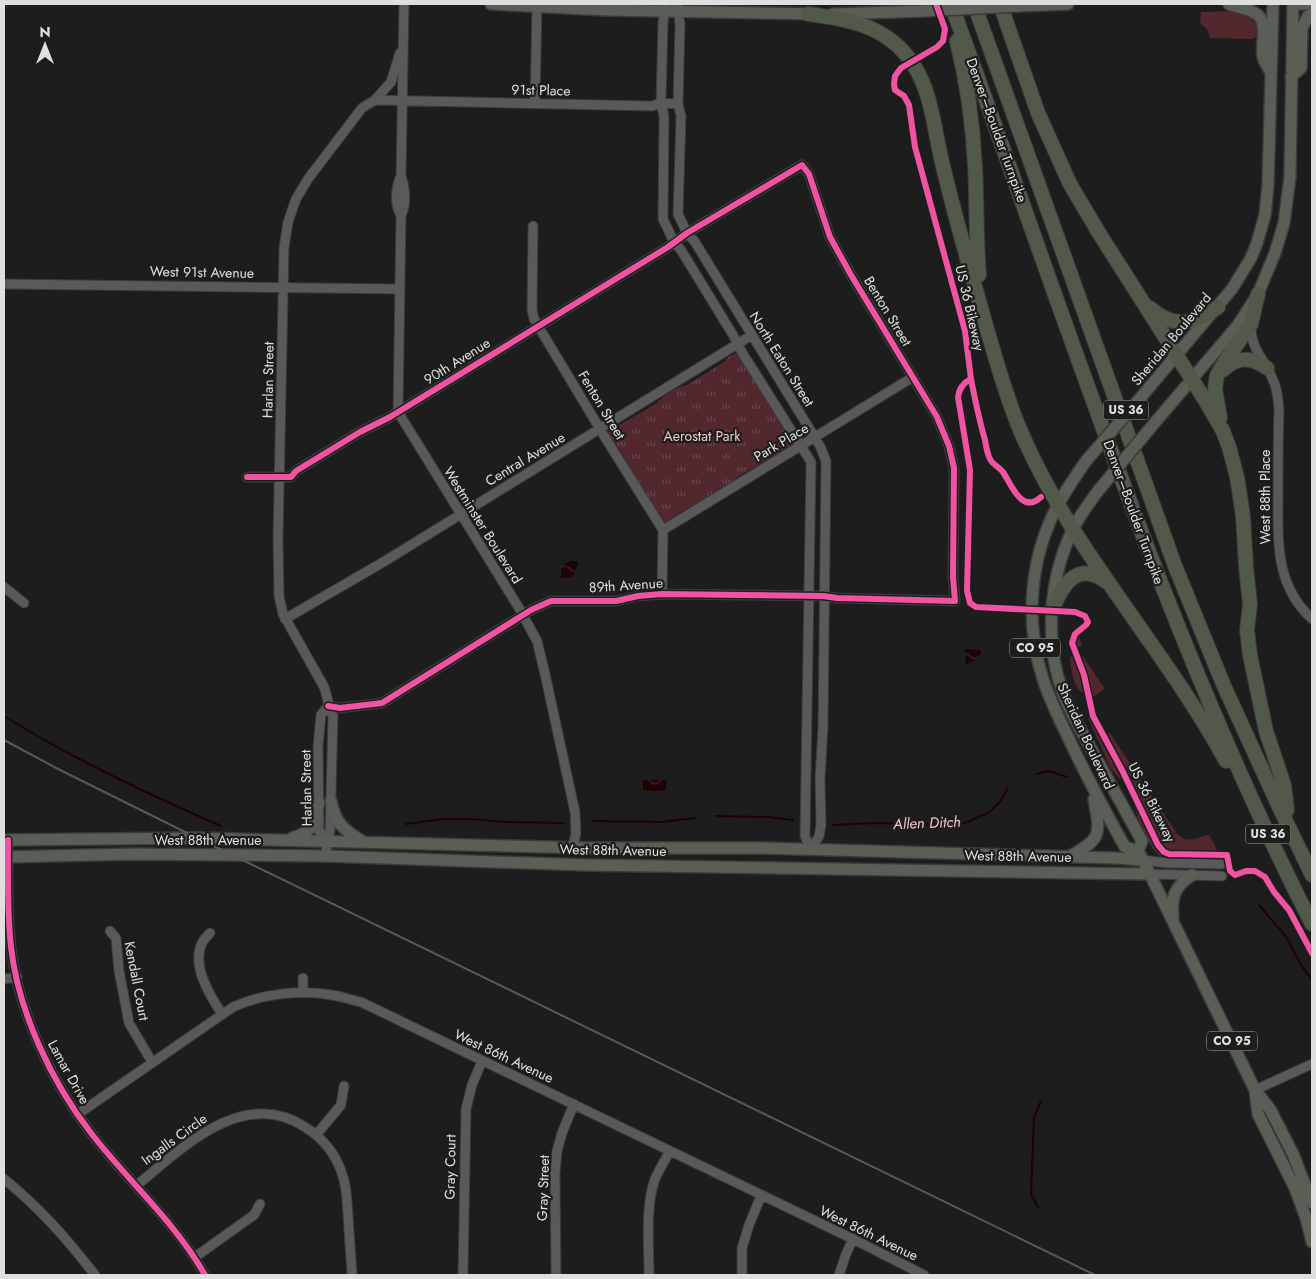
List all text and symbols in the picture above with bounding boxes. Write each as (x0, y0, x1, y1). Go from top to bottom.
north arrow (20, 20, 70, 70)
text: N (39, 22, 51, 42)
street label: Denver–Boulder Turnpike (962, 55, 1032, 205)
street label: 91st Place (511, 79, 571, 101)
street label: West 91st Avenue (150, 261, 254, 283)
street label: US 36 Bikeway (950, 263, 990, 354)
street label: Benton Street (859, 272, 917, 350)
street label: Sheridan Boulevard (1126, 288, 1216, 390)
street label: North Eaton Street (745, 308, 820, 411)
street label: 90th Avenue (420, 333, 494, 389)
street label: Harlan Street (257, 341, 279, 418)
street label: Fenton Street (574, 367, 631, 444)
road number: US 36 (1104, 400, 1148, 420)
street label: Park Place (750, 418, 812, 466)
park label: Aerostat Park (664, 426, 741, 446)
street label: Central Avenue (481, 427, 569, 491)
street label: Denver–Boulder Turnpike (1099, 437, 1169, 587)
street label: West 88th Place (1255, 450, 1275, 544)
street label: Westminster Boulevard (439, 463, 527, 587)
street label: 89th Avenue (588, 572, 664, 598)
road number: CO 95 (1010, 638, 1060, 658)
street label: Sheridan Boulevard (1053, 679, 1119, 793)
street label: Harlan Street (295, 749, 317, 826)
street label: US 36 Bikeway (1123, 759, 1181, 846)
water label: Allen Ditch (892, 811, 961, 835)
road number: US 36 (1246, 824, 1290, 844)
street label: West 88th Avenue (155, 830, 261, 850)
street label: West 88th Avenue (559, 839, 667, 861)
street label: West 88th Avenue (964, 845, 1072, 867)
street label: Kendall Court (120, 940, 155, 1023)
street label: West 86th Avenue (451, 1024, 557, 1088)
road number: CO 95 (1207, 1032, 1257, 1050)
street label: Lamar Drive (43, 1036, 95, 1108)
street label: Ingalls Circle (137, 1108, 211, 1170)
street label: Gray Court (439, 1133, 461, 1200)
street label: Gray Street (532, 1154, 554, 1221)
street label: West 86th Avenue (816, 1200, 922, 1266)

